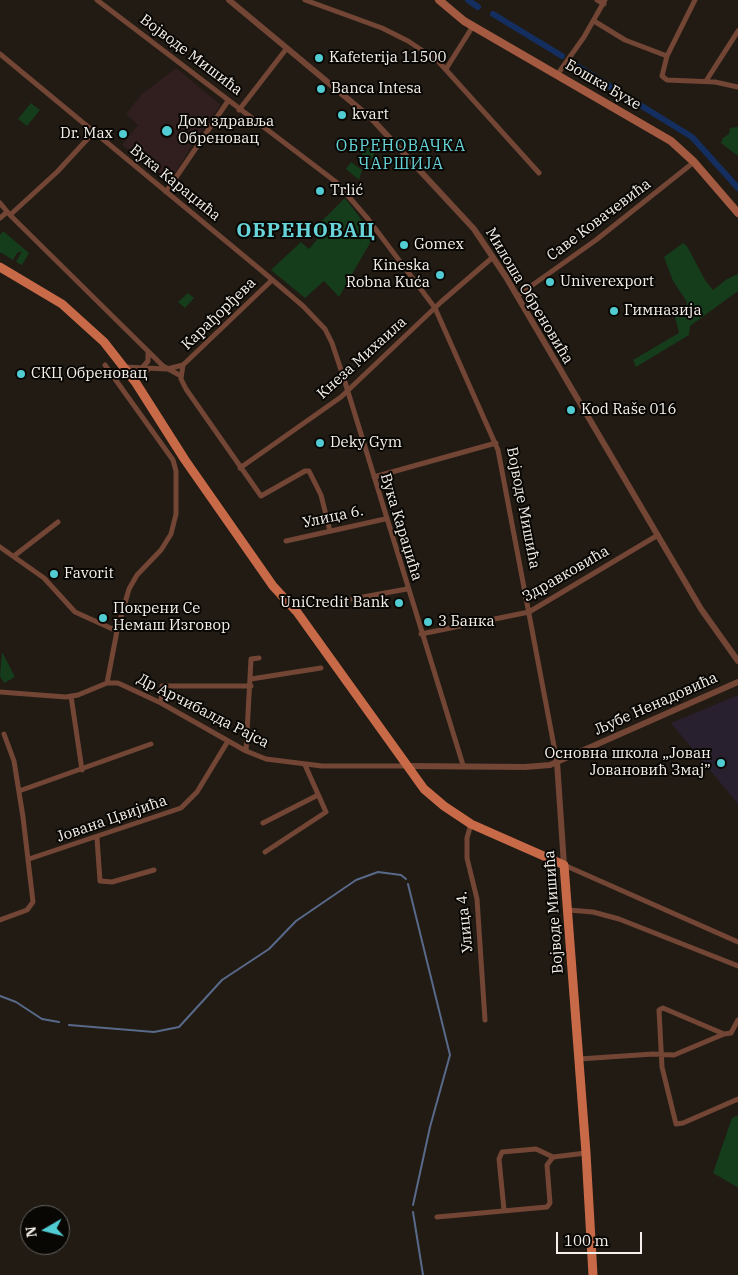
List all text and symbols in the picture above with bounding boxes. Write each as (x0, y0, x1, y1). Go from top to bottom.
street label: Војводе Мишића (136, 11, 246, 99)
place label: Kafeterija 11500 (329, 49, 446, 67)
marker: Kafeterija 11500 (313, 52, 325, 64)
street label: Бошка Бухе (562, 56, 644, 114)
place label: Banca Intesa (331, 80, 422, 98)
marker: Banca Intesa (315, 83, 327, 95)
place label: kvart (352, 106, 389, 124)
marker: kvart (336, 109, 348, 121)
place label: Дом здравља Обреновац (178, 113, 274, 148)
marker: Дом здравља Обреновац (160, 124, 174, 138)
place label: Dr. Max (60, 125, 113, 143)
marker: Dr. Max (117, 128, 129, 140)
district label: ОБРЕНОВАЧКА ЧАРШИЈА (334, 136, 468, 174)
street label: Вука Караџића (126, 141, 224, 225)
street label: Саве Ковачевића (543, 175, 655, 265)
place label: Trlić (330, 182, 363, 200)
marker: Trlić (314, 185, 326, 197)
district label: ОБРЕНОВАЦ (235, 219, 377, 243)
street label: Милоша Обреновића (481, 225, 577, 367)
place label: Gomex (414, 236, 464, 254)
marker: Gomex (398, 239, 410, 251)
place label: Kineska Robna Kuća (346, 257, 430, 292)
marker: Kineska Robna Kuća (434, 269, 446, 281)
place label: Univerexport (560, 273, 654, 291)
street label: Карађорђева (178, 274, 260, 354)
marker: Univerexport (544, 276, 556, 288)
place label: Гимназија (624, 302, 702, 320)
marker: Гимназија (608, 305, 620, 317)
street label: Кнеза Михаила (314, 313, 410, 403)
place label: СКЦ Обреновац (31, 365, 148, 383)
marker: СКЦ Обреновац (15, 368, 27, 380)
place label: Kod Raše 016 (581, 401, 677, 419)
marker: Kod Raše 016 (565, 404, 577, 416)
place label: Deky Gym (330, 434, 402, 452)
marker: Deky Gym (314, 437, 326, 449)
street label: Војводе Мишића (502, 446, 544, 570)
street label: Вука Караџића (376, 471, 426, 583)
street label: Улица 6. (301, 502, 365, 532)
street label: Здравковића (520, 542, 612, 606)
place label: Favorit (64, 565, 114, 583)
marker: Favorit (48, 568, 60, 580)
place label: UniCredit Bank (280, 594, 389, 612)
marker: UniCredit Bank (393, 597, 405, 609)
place label: Покрени Се Немаш Изговор (113, 600, 230, 635)
marker: Покрени Се Немаш Изговор (97, 612, 109, 624)
place label: 3 Банка (438, 613, 495, 631)
marker: 3 Банка (422, 616, 434, 628)
street label: Љубе Ненадовића (592, 669, 720, 739)
street label: Др Арчибалда Рајса (134, 670, 272, 752)
place label: Основна школа „Јован Јовановић Змај” (545, 745, 711, 780)
marker: Основна школа „Јован Јовановић Змај” (715, 757, 727, 769)
street label: Јована Цвијића (55, 792, 169, 846)
street label: Војводе Мишића (541, 850, 567, 974)
street label: Улица 4. (453, 890, 477, 954)
north arrow (20, 1205, 70, 1255)
scale bar (558, 1222, 644, 1254)
text: N (21, 1225, 41, 1239)
text: 100 m (564, 1231, 609, 1250)

